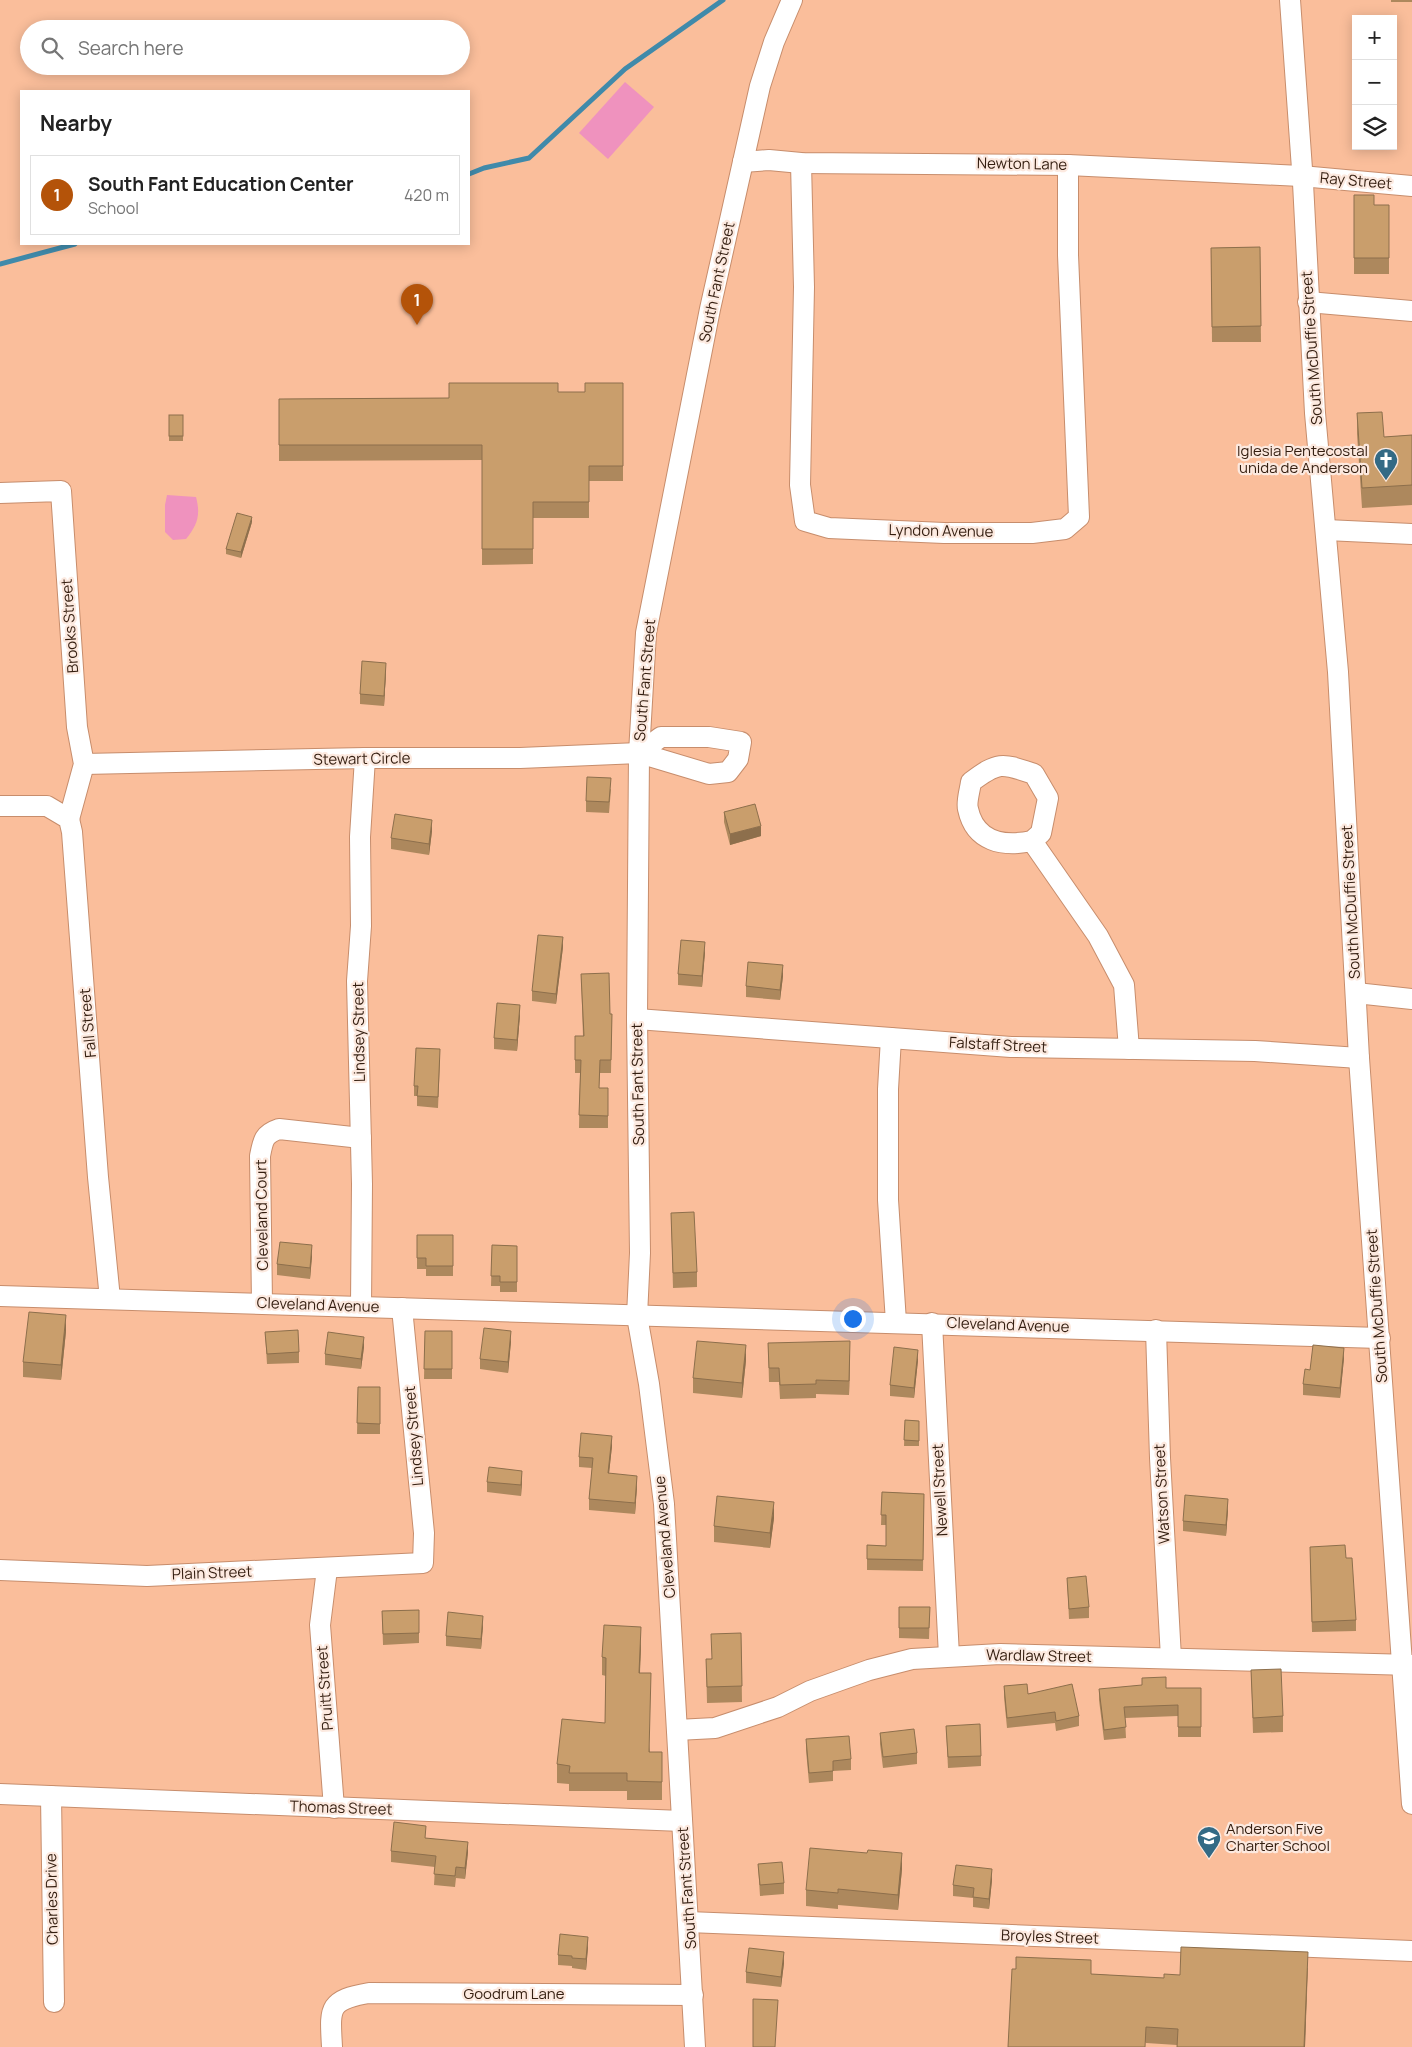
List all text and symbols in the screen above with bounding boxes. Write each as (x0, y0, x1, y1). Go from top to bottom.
map controls (1352, 15, 1397, 150)
button: + (1352, 15, 1397, 60)
search box (20, 20, 470, 75)
icon: search (38, 34, 66, 62)
text: Search here (78, 35, 184, 61)
button: − (1352, 60, 1397, 105)
button: layers (1352, 105, 1397, 150)
text: Nearby (40, 109, 112, 137)
street label: Newton Lane (977, 152, 1068, 175)
street label: Ray Street (1319, 167, 1393, 194)
text: South Fant Education Center (88, 171, 354, 197)
text: 1 (53, 184, 61, 206)
text: 420 m (404, 184, 449, 206)
text: School (88, 197, 139, 219)
street label: South Fant Street (694, 220, 740, 344)
street label: South McDuffie Street (1296, 270, 1327, 426)
pin: 1 (401, 284, 433, 325)
place label: Iglesia Pentecostal unida de Anderson (1237, 440, 1368, 478)
church icon: Iglesia Pentecostal unida de Anderson (1373, 447, 1399, 481)
street label: Lyndon Avenue (888, 519, 994, 542)
street label: Brooks Street (56, 578, 83, 674)
street label: South Fant Street (629, 618, 660, 742)
street label: Stewart Circle (313, 747, 411, 770)
street label: South McDuffie Street (1336, 824, 1365, 980)
street label: Lindsey Street (347, 982, 370, 1082)
street label: Fall Street (74, 987, 101, 1059)
street label: South Fant Street (626, 1023, 649, 1145)
street label: Falstaff Street (948, 1031, 1048, 1058)
street label: Cleveland Court (250, 1159, 273, 1271)
street label: South McDuffie Street (1361, 1228, 1392, 1384)
street label: Cleveland Avenue (256, 1292, 380, 1317)
your location (840, 1306, 866, 1332)
street label: Cleveland Avenue (946, 1312, 1070, 1337)
street label: Lindsey Street (399, 1385, 428, 1487)
street label: Newell Street (927, 1443, 952, 1537)
street label: Watson Street (1148, 1443, 1175, 1545)
street label: Cleveland Avenue (649, 1475, 680, 1599)
street label: Plain Street (171, 1561, 253, 1584)
street label: Wardlaw Street (986, 1644, 1092, 1667)
street label: Pruitt Street (311, 1645, 338, 1731)
street label: Thomas Street (289, 1795, 393, 1820)
place label: Anderson Five Charter School (1226, 1818, 1330, 1856)
school or university icon: Anderson Five Charter School (1196, 1825, 1222, 1859)
street label: South Fant Street (672, 1826, 701, 1950)
street label: Charles Drive (40, 1853, 63, 1945)
street label: Broyles Street (1001, 1924, 1099, 1949)
street label: Goodrum Lane (464, 1983, 565, 2004)

